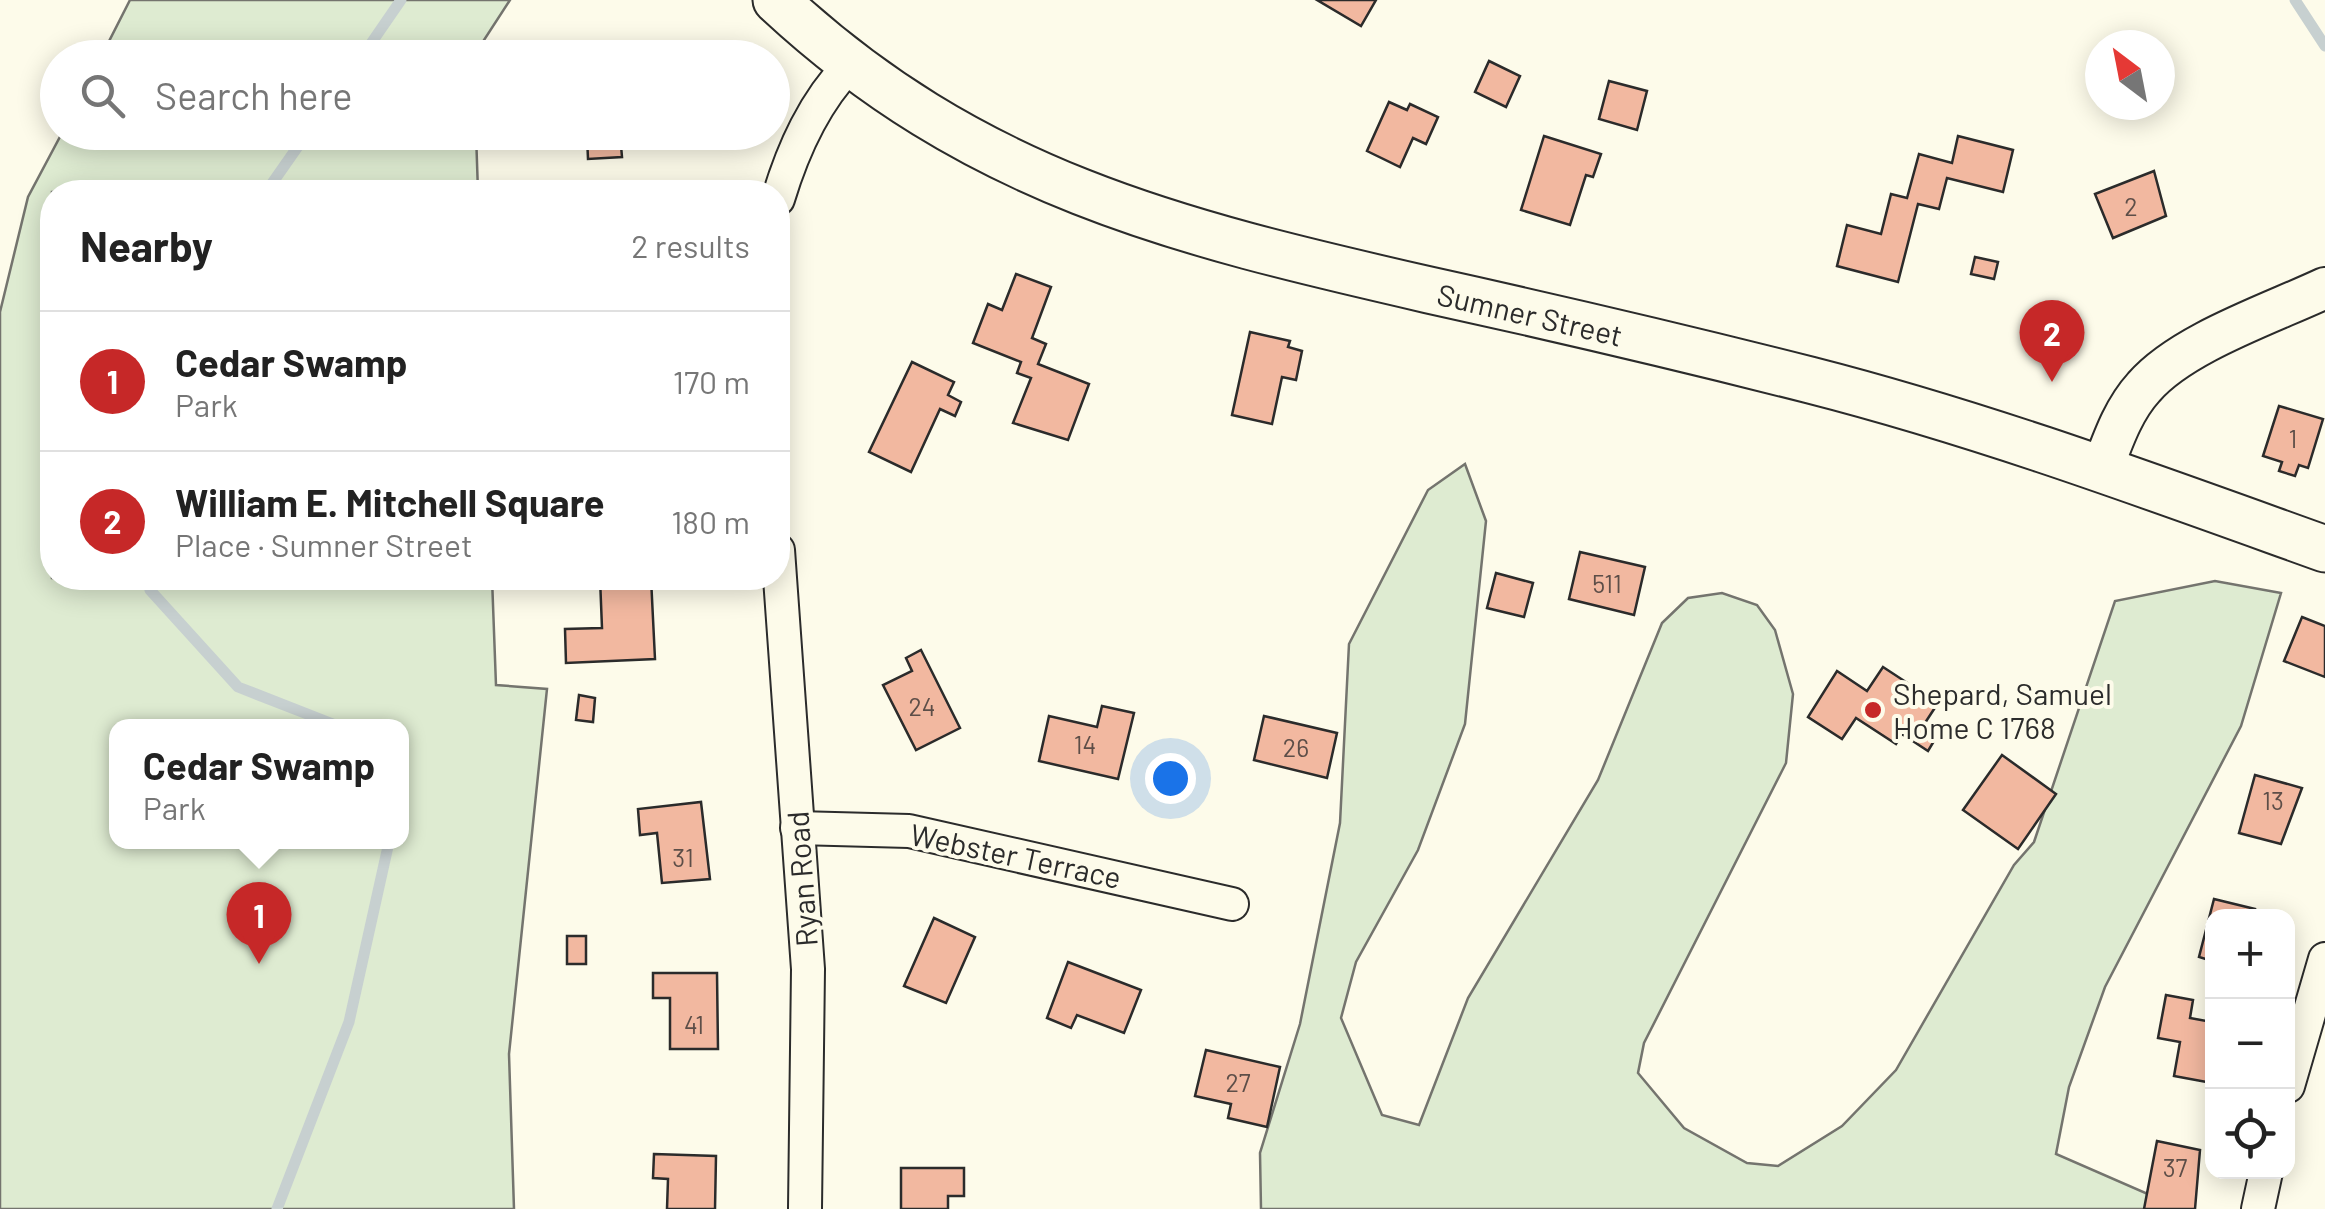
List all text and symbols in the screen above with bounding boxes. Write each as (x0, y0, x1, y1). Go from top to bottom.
north arrow (2085, 30, 2175, 120)
search box (40, 40, 790, 150)
icon: search (75, 68, 130, 123)
text: Search here (155, 72, 353, 118)
house number: 2 (2124, 191, 2138, 221)
text: Nearby (80, 220, 213, 270)
text: 2 results (631, 226, 750, 264)
street label: Sumner Street (1434, 275, 1626, 353)
pin: 2 (2020, 300, 2084, 382)
text: Cedar Swamp (175, 339, 407, 385)
text: 1 (107, 362, 118, 400)
text: 170 m (673, 362, 750, 400)
text: Park (175, 385, 238, 423)
house number: 1 (2289, 423, 2297, 453)
text: William E. Mitchell Square (175, 479, 604, 525)
text: 2 (104, 502, 121, 540)
text: 180 m (671, 502, 750, 540)
text: Place · Sumner Street (175, 525, 473, 563)
house number: 511 (1592, 568, 1622, 598)
place label: Shepard, Samuel Home C 1768 (1893, 675, 2112, 745)
house number: 24 (908, 691, 936, 721)
marker: Shepard, Samuel Home C 1768 (1862, 699, 1884, 721)
popup (109, 719, 409, 849)
house number: 14 (1074, 729, 1096, 759)
house number: 26 (1283, 732, 1309, 762)
text: Cedar Swamp (143, 742, 375, 788)
your location (1145, 753, 1196, 804)
house number: 13 (2262, 785, 2284, 815)
text: Park (143, 788, 206, 826)
street label: Ryan Road (778, 810, 824, 948)
street label: Webster Terrace (907, 815, 1125, 895)
house number: 31 (672, 842, 694, 872)
pin: 1 (226, 882, 292, 964)
map controls (2205, 909, 2295, 1179)
button: + (2205, 909, 2295, 999)
button: − (2205, 999, 2295, 1089)
house number: 41 (684, 1009, 704, 1039)
house number: 27 (1225, 1067, 1251, 1097)
button: locate (2205, 1089, 2295, 1179)
house number: 37 (2163, 1152, 2188, 1182)

